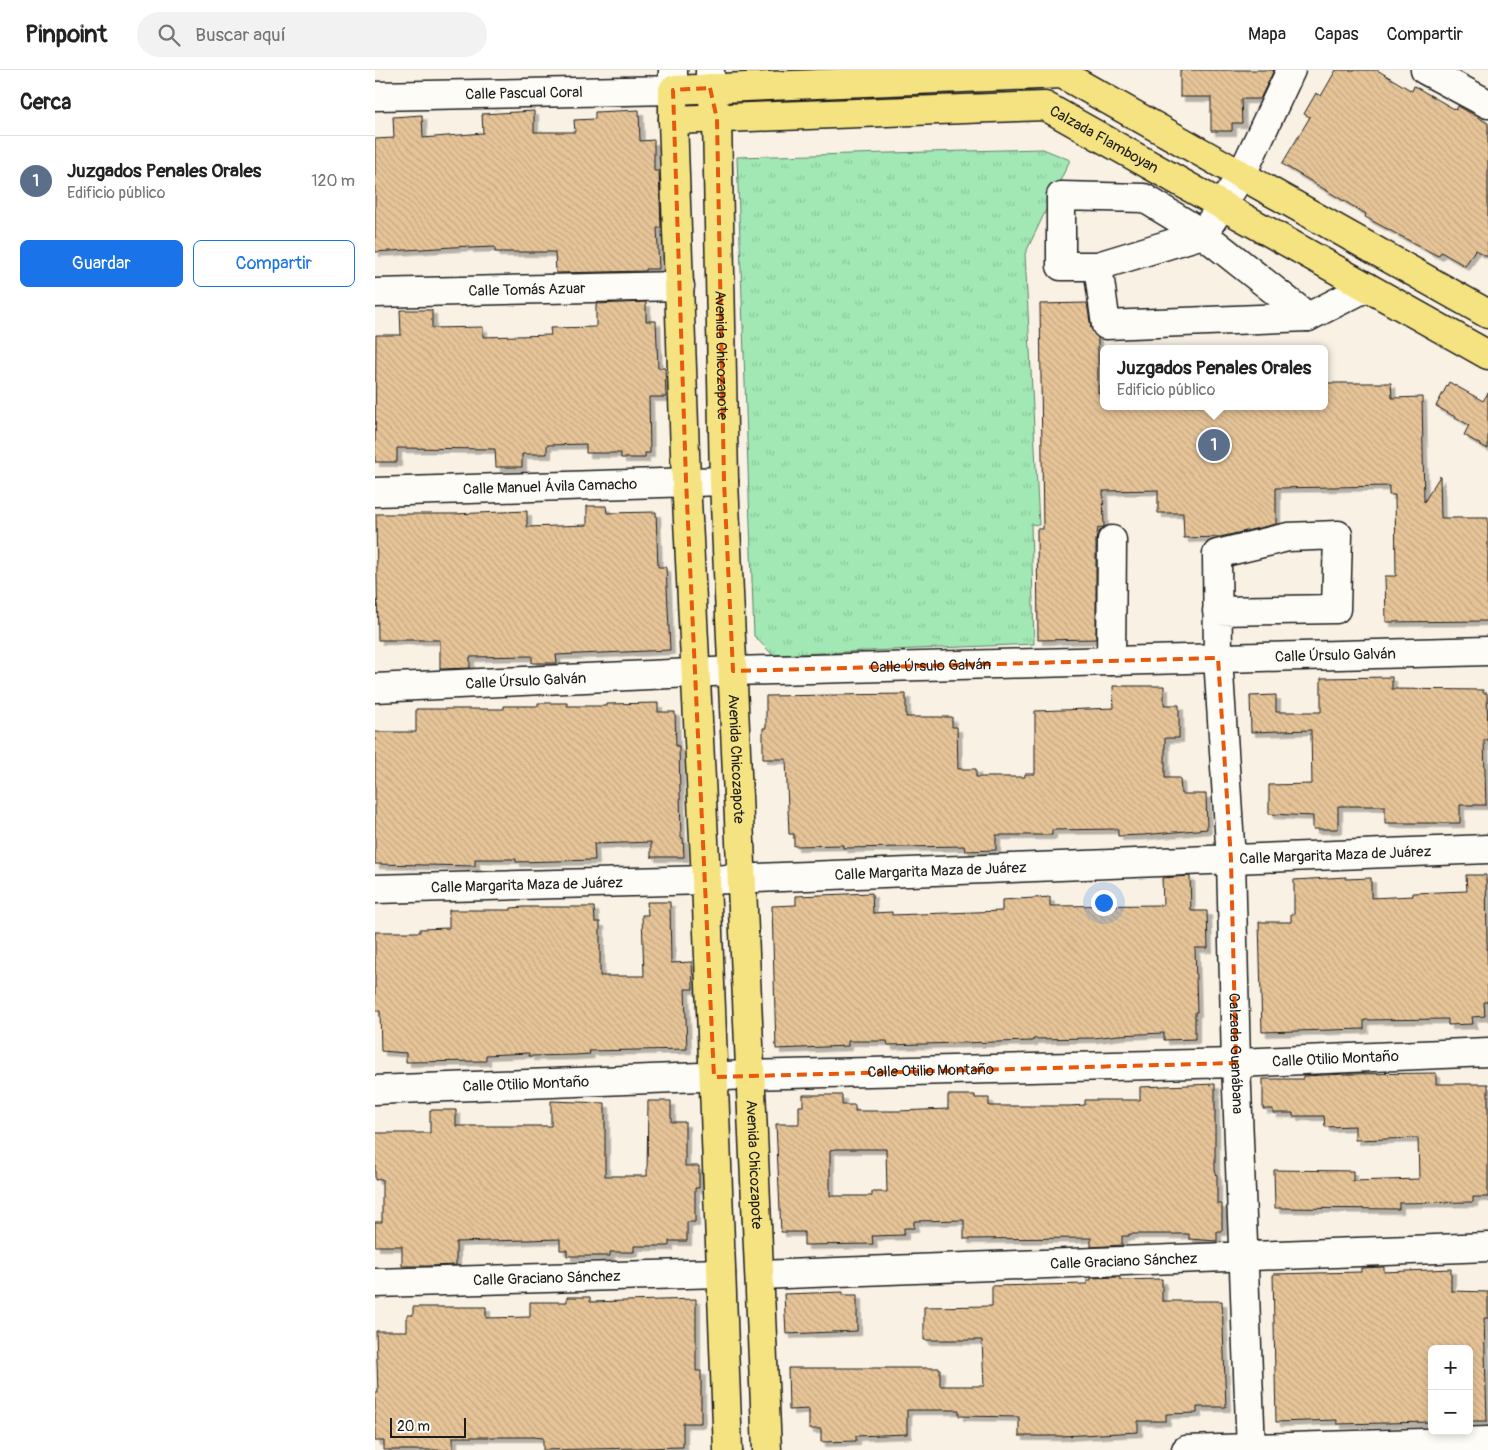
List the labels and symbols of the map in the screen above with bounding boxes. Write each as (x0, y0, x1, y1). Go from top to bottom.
street label: Calle Pascual Coral (465, 82, 583, 104)
street label: Calzada Flamboyan (1046, 101, 1162, 177)
street label: Calle Tomás Azuar (468, 279, 586, 300)
street label: Avenida Chicozapote (711, 290, 732, 421)
pin: 1 (1198, 426, 1230, 464)
street label: Calle Manuel Ávila Camacho (462, 474, 637, 499)
street label: Calle Úrsulo Galván (1275, 644, 1396, 666)
street label: Calle Úrsulo Galván (870, 655, 991, 677)
street label: Calle Úrsulo Galván (465, 668, 587, 693)
street label: Avenida Chicozapote (724, 694, 749, 825)
street label: Calle Margarita Maza de Juárez (1239, 842, 1432, 868)
street label: Calle Margarita Maza de Juárez (834, 858, 1027, 884)
street label: Calle Margarita Maza de Juárez (431, 873, 623, 897)
your location (1091, 890, 1117, 916)
street label: Calzada Guanábana (1225, 993, 1247, 1114)
street label: Calle Otilio Montaño (1272, 1046, 1399, 1071)
street label: Calle Otilio Montaño (867, 1059, 994, 1082)
street label: Calle Otilio Montaño (462, 1072, 590, 1096)
street label: Avenida Chicozapote (742, 1099, 767, 1230)
street label: Calle Graciano Sánchez (1050, 1249, 1198, 1273)
street label: Calle Graciano Sánchez (473, 1266, 621, 1290)
scale bar (390, 1415, 466, 1438)

